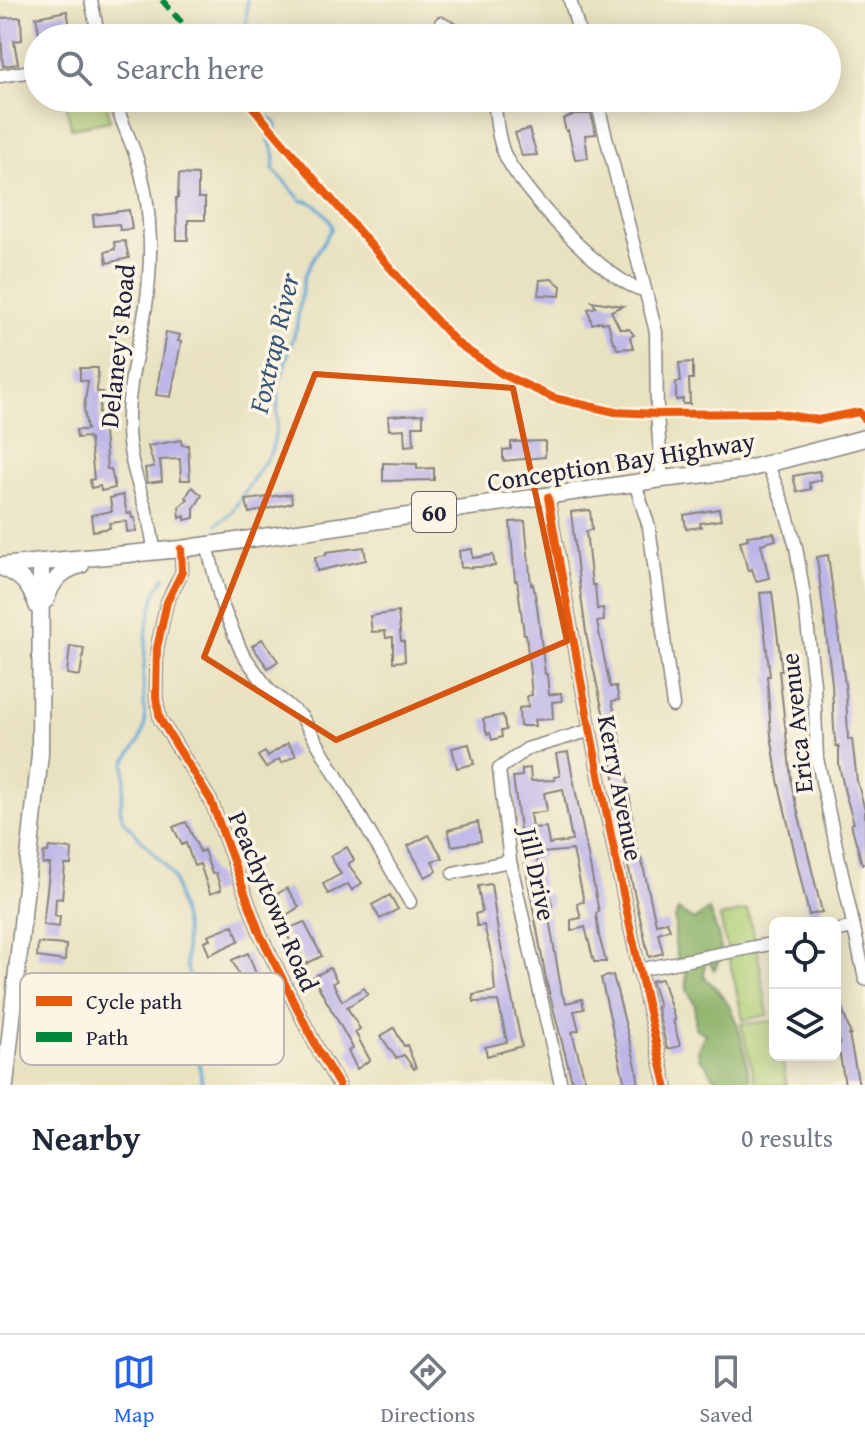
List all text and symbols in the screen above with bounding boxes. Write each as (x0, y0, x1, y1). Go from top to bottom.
search box (24, 24, 841, 112)
icon: search (52, 46, 96, 90)
text: Search here (116, 46, 264, 90)
street label: Delaney's Road (89, 262, 145, 430)
water label: Foxtrap River (237, 267, 309, 418)
street label: Conception Bay Highway (484, 421, 758, 501)
road number: 60 (412, 492, 456, 532)
street label: Erica Avenue (769, 651, 823, 795)
street label: Kerry Avenue (588, 712, 654, 864)
street label: Peachytown Road (218, 805, 330, 997)
street label: Jill Drive (509, 821, 567, 924)
map controls (769, 917, 841, 1061)
button: locate (769, 917, 841, 989)
legend (20, 973, 284, 1065)
text: Cycle path (86, 985, 183, 1017)
button: layers (769, 989, 841, 1061)
text: Path (86, 1021, 129, 1053)
text: Nearby (32, 1113, 141, 1162)
text: 0 results (741, 1118, 833, 1157)
tab: Map (112, 1350, 156, 1430)
tab: Directions (381, 1350, 475, 1430)
tab: Saved (700, 1350, 753, 1430)

